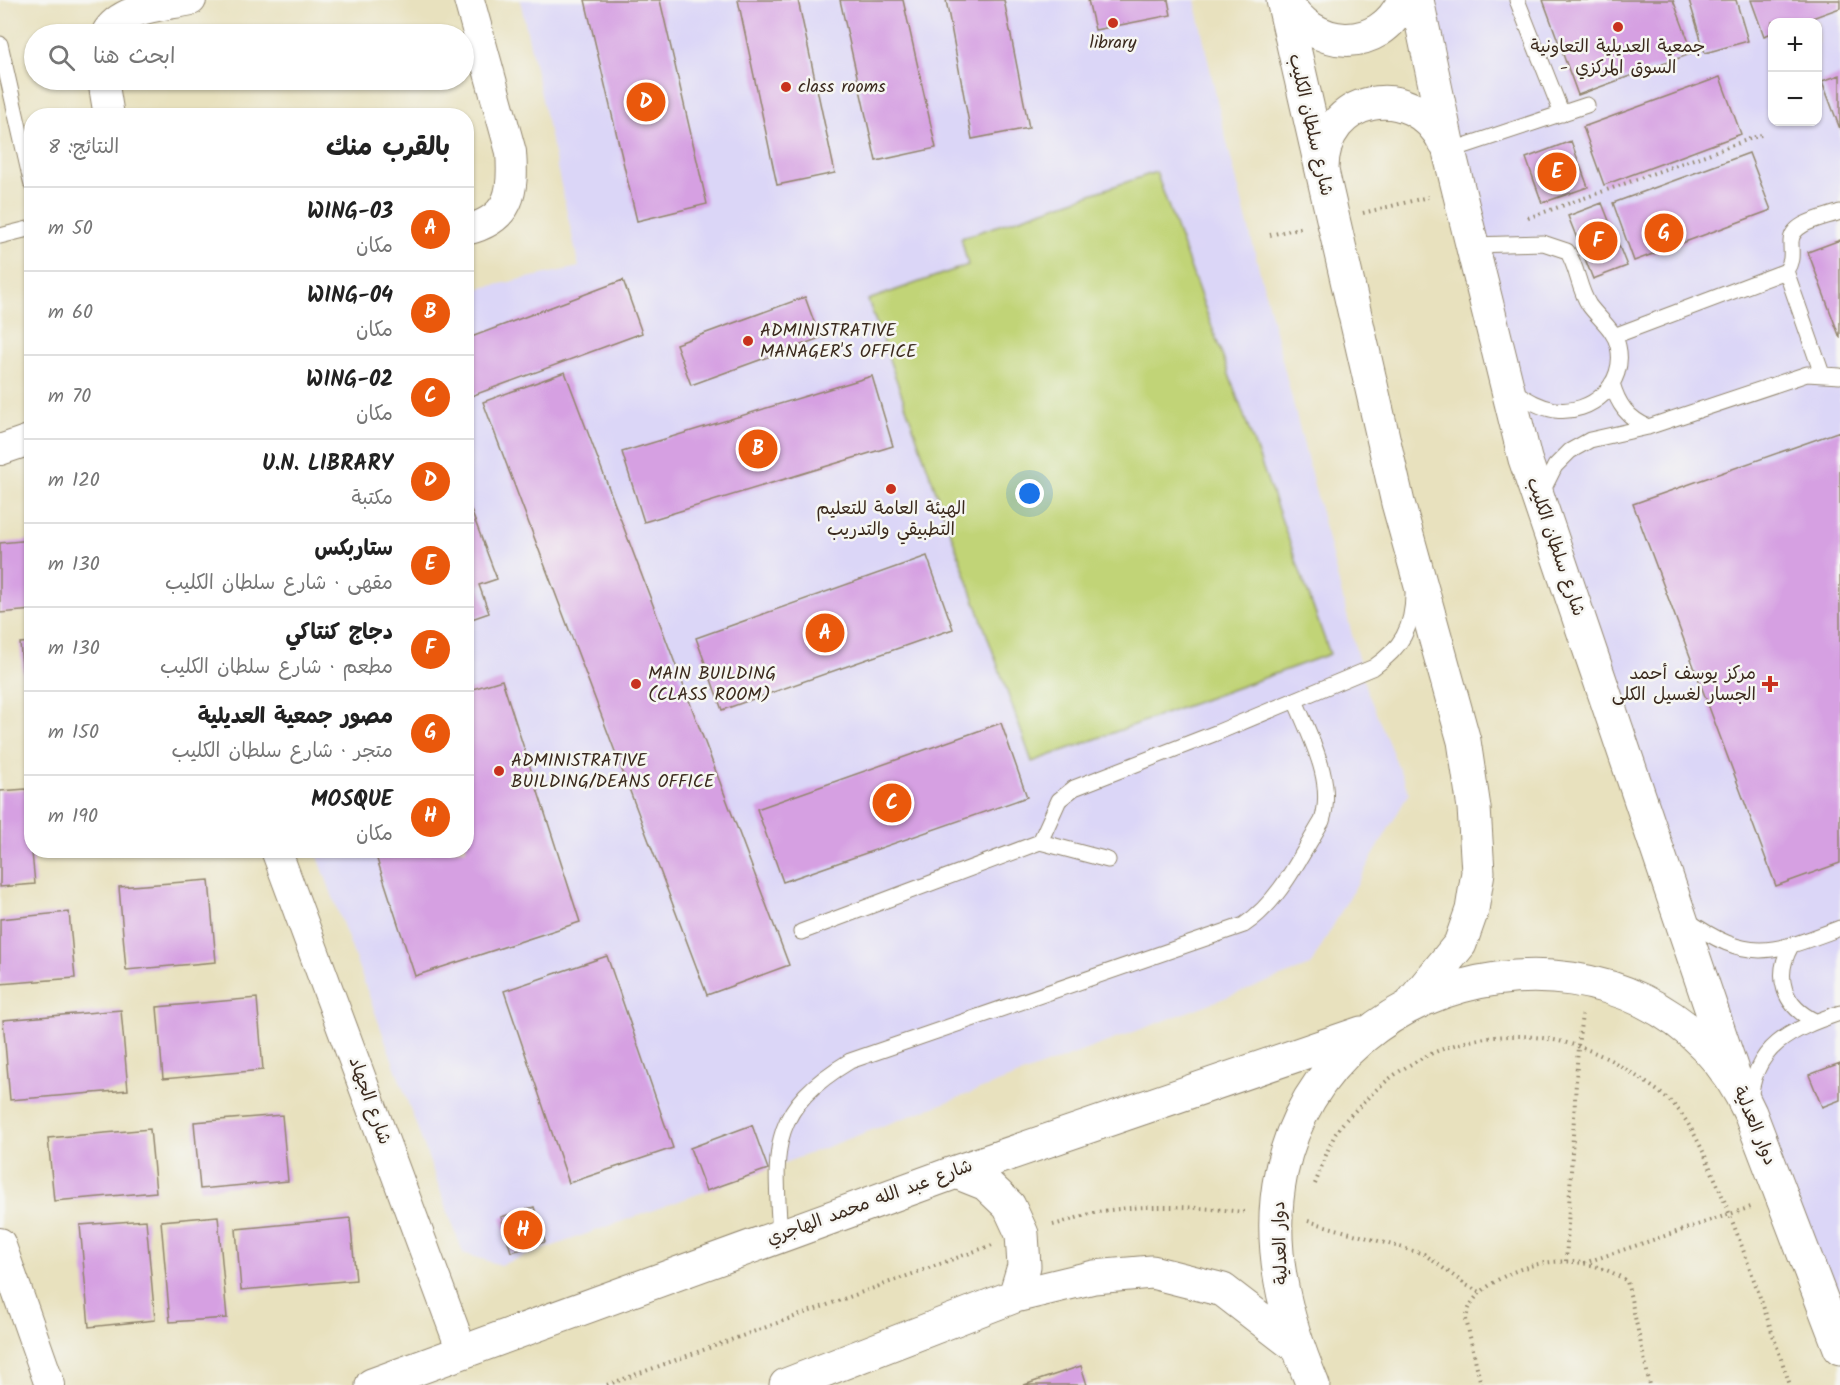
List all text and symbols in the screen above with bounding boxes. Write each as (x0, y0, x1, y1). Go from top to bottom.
marker: library (1106, 16, 1120, 30)
map controls (1768, 18, 1822, 126)
button: + (1768, 18, 1822, 72)
marker: جمعية العديلية التعاونية - السوق المركزي (1611, 20, 1625, 34)
search box (24, 24, 474, 90)
place label: library (1090, 29, 1137, 58)
place label: جمعية العديلية التعاونية - السوق المركزي (1531, 33, 1705, 83)
text: ابحث هنا (93, 40, 175, 75)
icon: search (45, 41, 78, 74)
street label: شارع سلطان الكليب (1280, 51, 1340, 199)
button: − (1768, 72, 1822, 126)
place label: class rooms (798, 73, 886, 102)
pin: D (626, 80, 666, 124)
marker: class rooms (779, 80, 793, 94)
text: بالقرب منك (326, 127, 450, 169)
text: النتائج: 8 (48, 132, 119, 164)
pin: E (1538, 150, 1576, 195)
text: WING-03 (307, 195, 393, 230)
pin: G (1644, 210, 1684, 256)
text: 50 m (48, 213, 93, 245)
text: A (424, 213, 437, 245)
pin: F (1578, 218, 1618, 264)
text: مكان (356, 231, 393, 263)
text: WING-04 (307, 279, 393, 314)
text: 60 m (48, 297, 93, 329)
text: B (424, 297, 437, 329)
text: مكان (356, 315, 393, 347)
place label: ADMINISTRATIVE MANAGER'S OFFICE (760, 317, 917, 367)
marker: ADMINISTRATIVE MANAGER'S OFFICE (741, 334, 755, 348)
text: WING-02 (306, 363, 393, 398)
text: 70 m (48, 381, 91, 413)
text: C (424, 381, 437, 413)
text: مكان (356, 399, 393, 431)
pin: B (738, 426, 777, 472)
text: U.N. LIBRARY (262, 447, 393, 482)
text: 120 m (48, 465, 100, 497)
text: D (424, 465, 437, 497)
street label: شارع سلطان الكليب (1518, 474, 1592, 620)
your location (1015, 479, 1044, 508)
marker: الهيئة العامة للتعليم التطبيقي والتدريب (884, 482, 898, 496)
text: مكتبة (351, 483, 393, 515)
place label: الهيئة العامة للتعليم التطبيقي والتدريب (816, 495, 966, 545)
text: ستاربكس (314, 532, 393, 567)
text: 130 m (48, 549, 100, 581)
text: E (425, 549, 436, 581)
text: مقهى · شارع سلطان الكليب (165, 568, 393, 600)
pin: A (806, 610, 844, 656)
text: دجاج كنتاكي (286, 616, 393, 651)
text: 130 m (48, 633, 100, 665)
text: F (425, 633, 436, 665)
text: مطعم · شارع سلطان الكليب (160, 652, 393, 684)
place label: MAIN BUILDING (CLASS ROOM) (648, 660, 776, 710)
place label: مركز يوسف أحمد الجسار لغسيل الكلى (1612, 660, 1756, 710)
marker: مركز يوسف أحمد الجسار لغسيل الكلى (1761, 675, 1779, 693)
marker: MAIN BUILDING (CLASS ROOM) (629, 677, 643, 691)
text: مصور جمعية العديلية (198, 700, 393, 735)
text: 150 m (48, 717, 99, 749)
text: G (425, 717, 436, 749)
text: متجر · شارع سلطان الكليب (172, 736, 393, 768)
place label: ADMINISTRATIVE BUILDING/DEANS OFFICE (511, 747, 715, 797)
marker: ADMINISTRATIVE BUILDING/DEANS OFFICE (492, 764, 506, 778)
pin: C (872, 780, 912, 826)
text: MOSQUE (311, 783, 393, 818)
text: 190 m (48, 801, 98, 833)
text: H (424, 801, 437, 833)
text: مكان (356, 819, 393, 851)
street label: شارع الجهاد (340, 1053, 398, 1149)
street label: دوار العدلية (1724, 1082, 1784, 1170)
street label: شارع عبد الله محمد الهاجري (763, 1152, 977, 1254)
street label: دوار العدلية (1265, 1201, 1297, 1285)
pin: H (504, 1208, 542, 1252)

